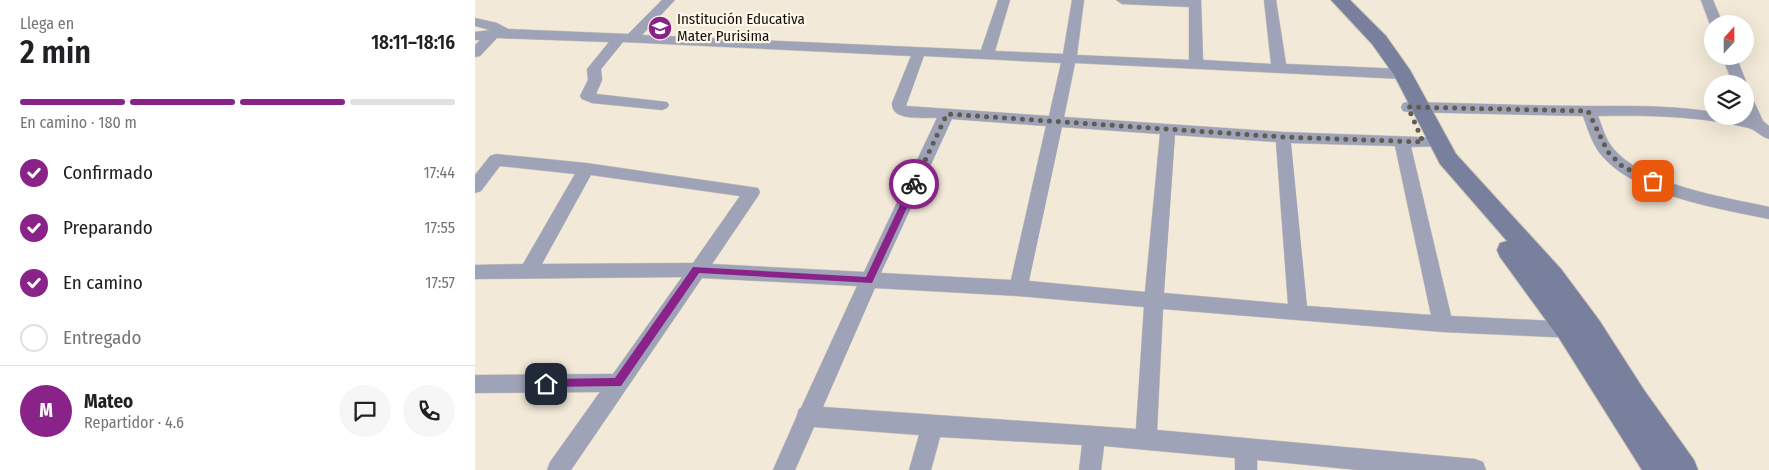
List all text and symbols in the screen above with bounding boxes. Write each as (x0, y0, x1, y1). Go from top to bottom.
place label: Institución Educativa Mater Purisima (677, 10, 805, 45)
text: Llega en (20, 14, 74, 33)
school or university icon: Institución Educativa Mater Purisima (647, 15, 673, 41)
north arrow (1704, 15, 1754, 65)
map controls (1704, 15, 1754, 125)
text: 18:11–18:16 (371, 31, 455, 54)
text: 2 min (20, 33, 91, 71)
button: layers (1704, 75, 1754, 125)
text: En camino · 180 m (20, 113, 137, 132)
icon: check (20, 159, 48, 187)
courier (889, 159, 939, 209)
pin (1632, 160, 1674, 202)
text: Confirmado (63, 161, 153, 184)
text: 17:44 (423, 163, 455, 182)
icon: bag (1639, 167, 1667, 195)
icon: bike (900, 170, 928, 198)
icon: check (20, 214, 48, 242)
text: Preparando (63, 216, 153, 239)
text: 17:55 (424, 218, 455, 237)
icon: check (20, 269, 48, 297)
text: En camino (63, 271, 143, 294)
text: 17:57 (425, 273, 455, 292)
text: Entregado (63, 326, 142, 349)
pin (525, 363, 567, 405)
icon: home (532, 370, 560, 398)
button: chat (339, 385, 391, 437)
button: phone (403, 385, 455, 437)
text: Mateo (84, 390, 133, 413)
text: M (39, 399, 53, 422)
text: Repartidor · 4.6 (84, 413, 184, 432)

